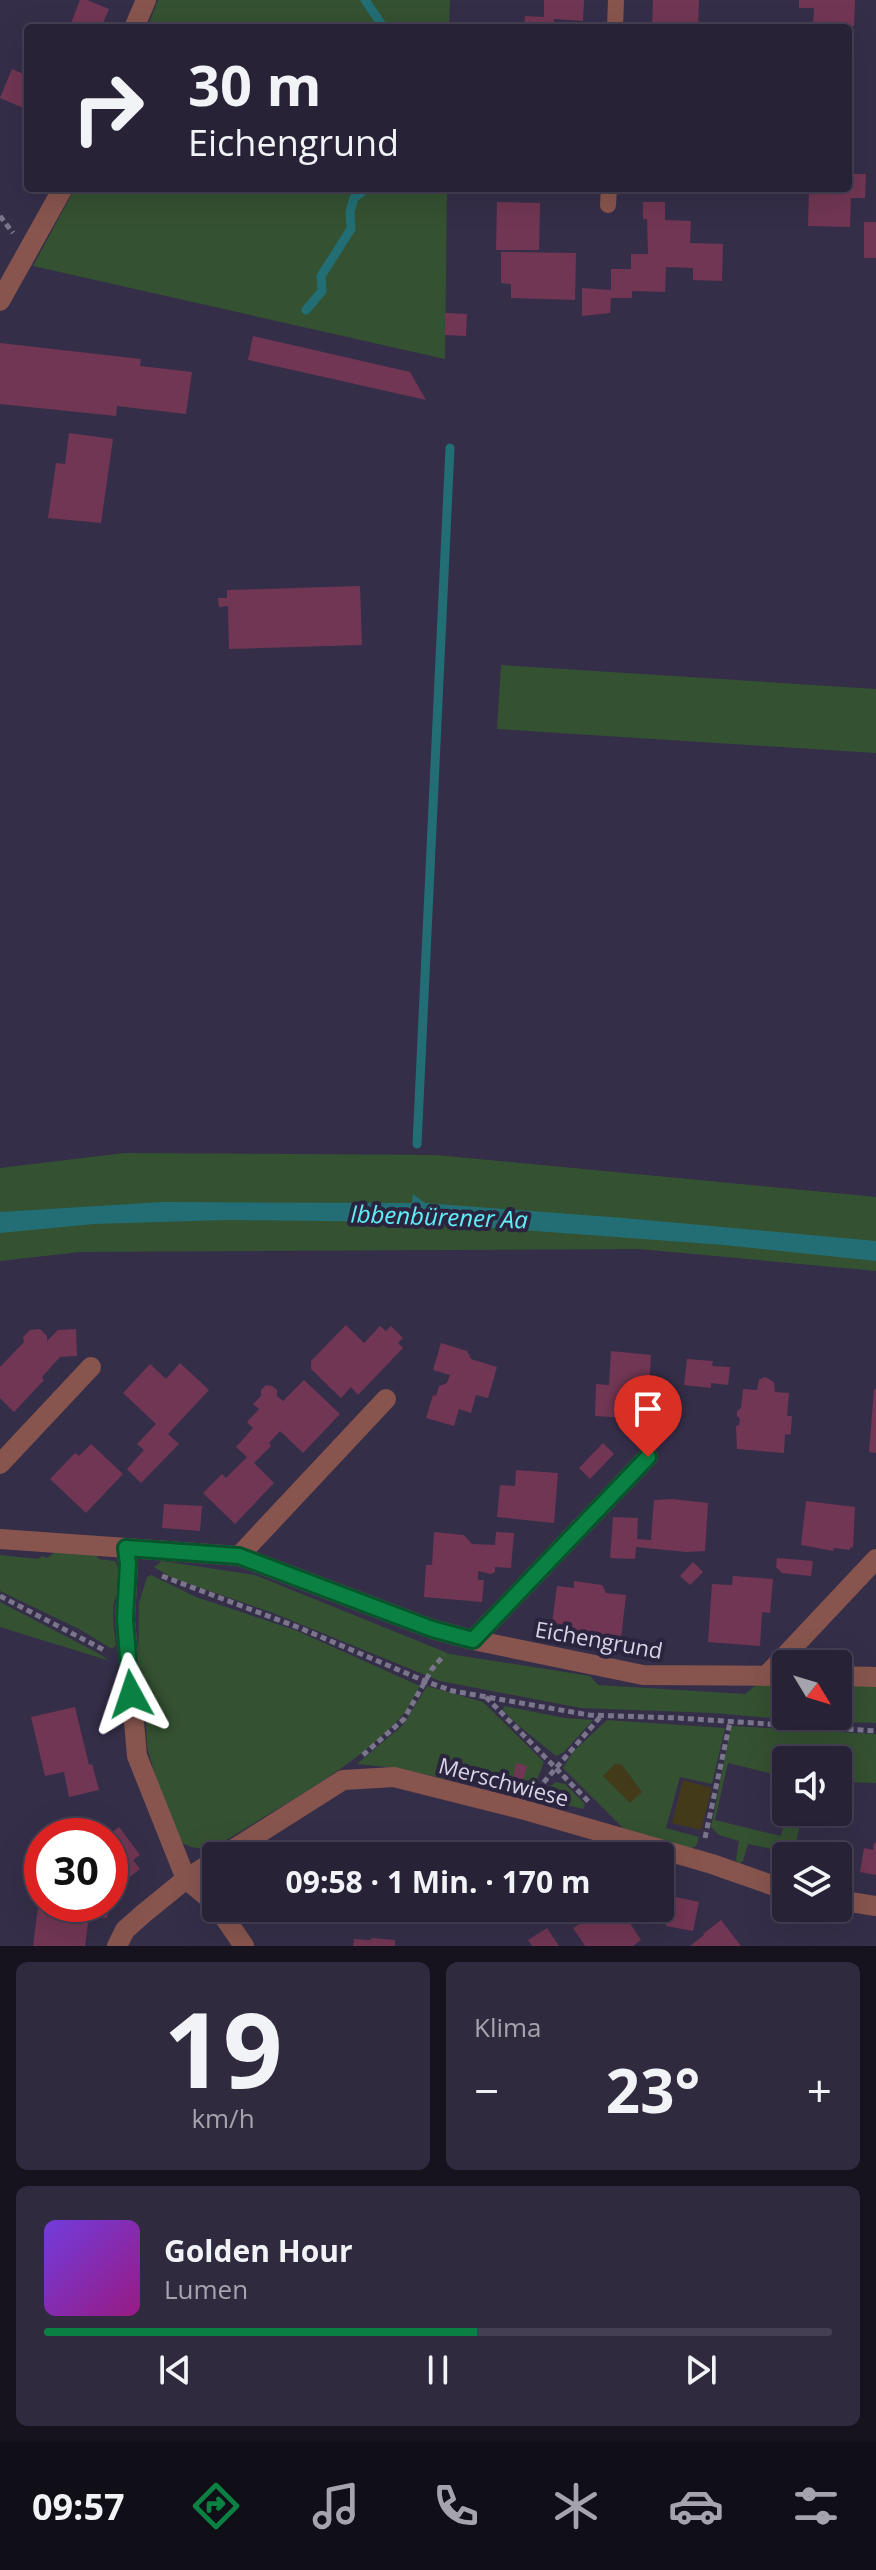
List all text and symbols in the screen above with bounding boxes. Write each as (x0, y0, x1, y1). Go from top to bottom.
text: 30 m (188, 46, 322, 122)
icon: right (56, 56, 160, 160)
text: Eichengrund (188, 118, 399, 167)
water label: Ibbenbürener Aa (350, 1196, 529, 1236)
pin (614, 1375, 682, 1457)
icon: arrive (626, 1387, 670, 1431)
street label: Eichengrund (533, 1613, 665, 1665)
north arrow (772, 1650, 852, 1730)
map controls (772, 1650, 852, 1922)
position arrow (89, 1652, 173, 1736)
button: sound (772, 1746, 852, 1826)
street label: Merschwiese (436, 1749, 572, 1813)
speed limit sign: 30 (24, 1818, 128, 1922)
button: layers (772, 1842, 852, 1922)
text: 09:58 · 1 Min. · 170 m (286, 1861, 590, 1902)
text: 19 (164, 1977, 282, 2118)
text: Klima (474, 2009, 542, 2045)
text: 23° (606, 2049, 700, 2131)
text: − (474, 2060, 499, 2120)
text: + (807, 2060, 832, 2120)
text: km/h (191, 2100, 255, 2136)
text: Golden Hour (164, 2230, 353, 2271)
text: Lumen (164, 2271, 248, 2307)
icon: previous (153, 2348, 197, 2392)
icon: pause (416, 2348, 460, 2392)
icon: next (679, 2348, 723, 2392)
icon: directions (188, 2478, 244, 2534)
icon: music (308, 2478, 364, 2534)
icon: phone (428, 2478, 484, 2534)
icon: climate (548, 2478, 604, 2534)
icon: car (668, 2478, 724, 2534)
icon: filters (788, 2478, 844, 2534)
text: 09:57 (32, 2482, 125, 2531)

